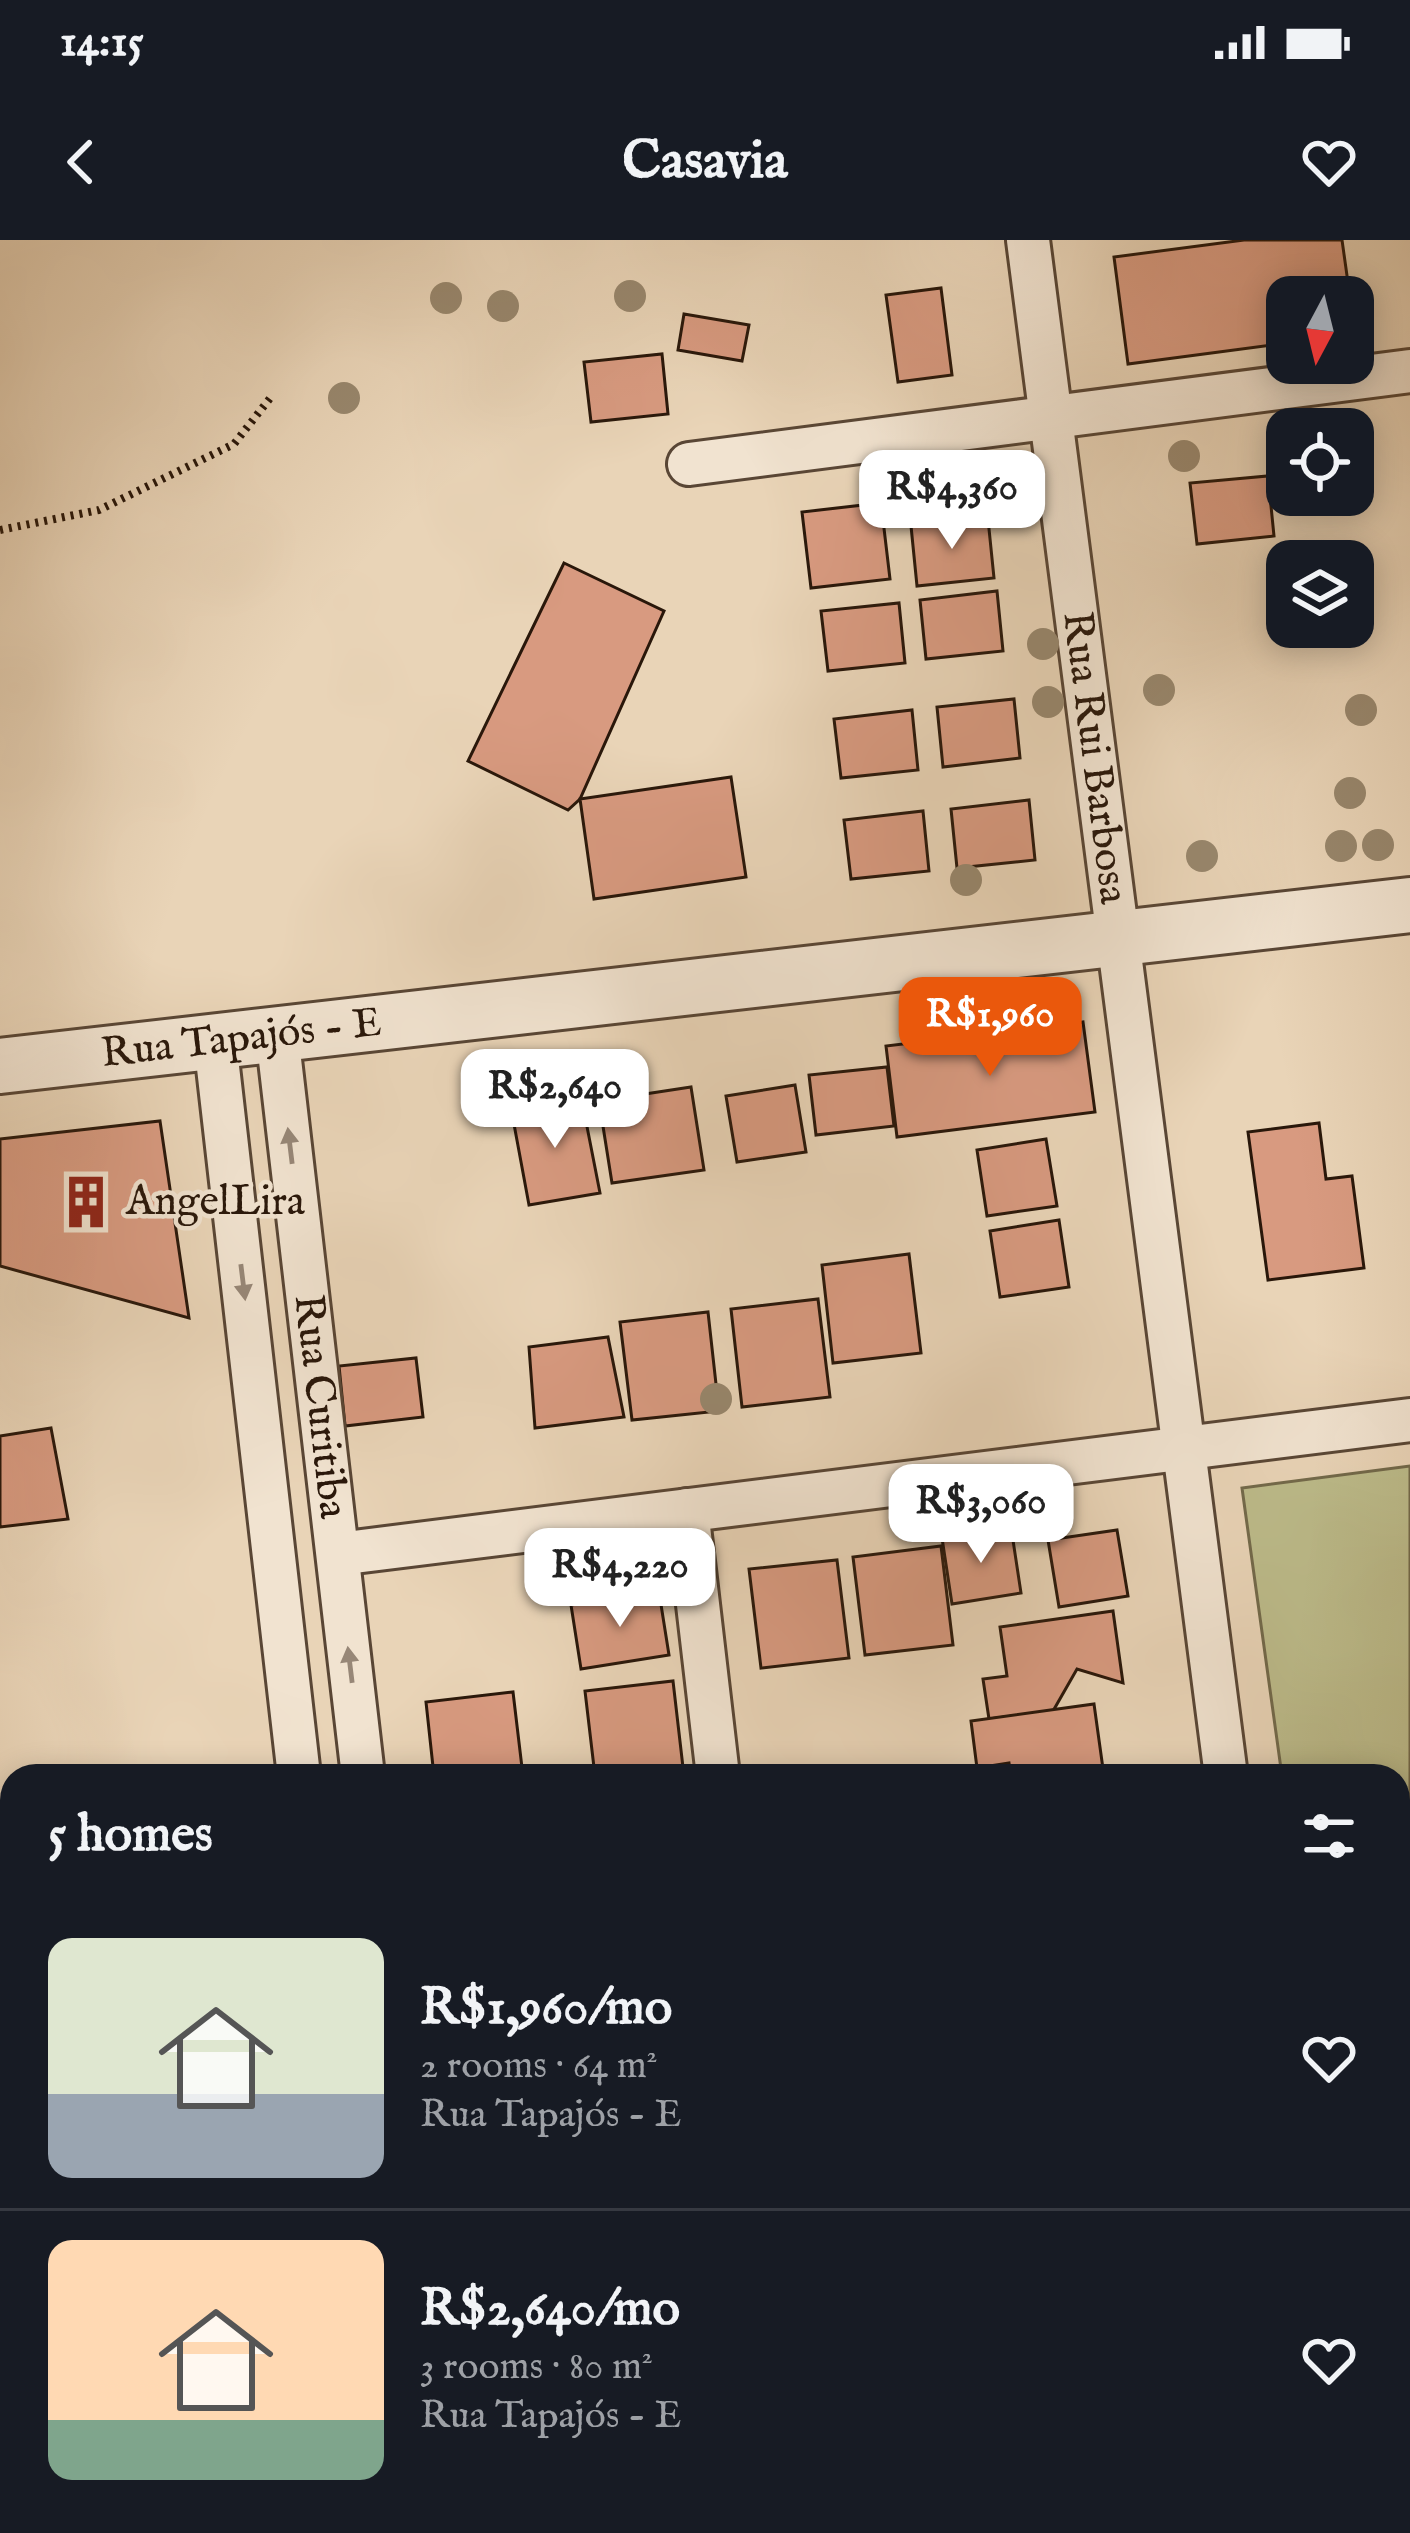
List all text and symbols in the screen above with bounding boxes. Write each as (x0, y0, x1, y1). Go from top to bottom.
text: 14:15 (60, 14, 144, 71)
text: Casavia (622, 128, 788, 197)
icon: back (48, 129, 114, 195)
icon: heart (1296, 129, 1362, 195)
north arrow (1266, 276, 1374, 384)
map controls (1266, 276, 1374, 648)
button: locate (1266, 408, 1374, 516)
pin: R$4,360 (841, 450, 1063, 552)
text: R$4,360 (886, 464, 1018, 513)
button: layers (1266, 540, 1374, 648)
street label: Rua Rui Barbosa (1050, 608, 1140, 908)
pin: R$1,960 (879, 977, 1101, 1079)
text: R$1,960 (926, 991, 1054, 1040)
street label: Rua Tapajós - E (98, 996, 384, 1081)
pin: R$2,640 (444, 1049, 666, 1151)
text: R$2,640 (488, 1063, 622, 1112)
one-way arrow (281, 1127, 300, 1164)
building icon: AngelLira (57, 1173, 115, 1231)
place label: AngelLira (125, 1176, 306, 1229)
one-way arrow (233, 1264, 252, 1301)
street label: Rua Curitiba (281, 1292, 360, 1522)
pin: R$3,060 (870, 1464, 1092, 1566)
text: R$3,060 (916, 1478, 1046, 1527)
pin: R$4,220 (509, 1528, 731, 1630)
text: R$4,220 (551, 1542, 689, 1591)
one-way arrow (341, 1646, 360, 1683)
icon: filters (1296, 1803, 1362, 1869)
text: 5 homes (48, 1804, 213, 1869)
text: R$1,960/mo (420, 1977, 672, 2042)
icon: home (144, 1986, 288, 2130)
icon: heart (1296, 2025, 1362, 2091)
text: 2 rooms · 64 m² (420, 2042, 658, 2091)
text: Rua Tapajós - E (420, 2091, 682, 2140)
text: R$2,640/mo (420, 2278, 680, 2343)
icon: home (144, 2288, 288, 2432)
icon: heart (1296, 2327, 1362, 2393)
text: 3 rooms · 80 m² (420, 2343, 653, 2392)
text: Rua Tapajós - E (420, 2392, 682, 2441)

